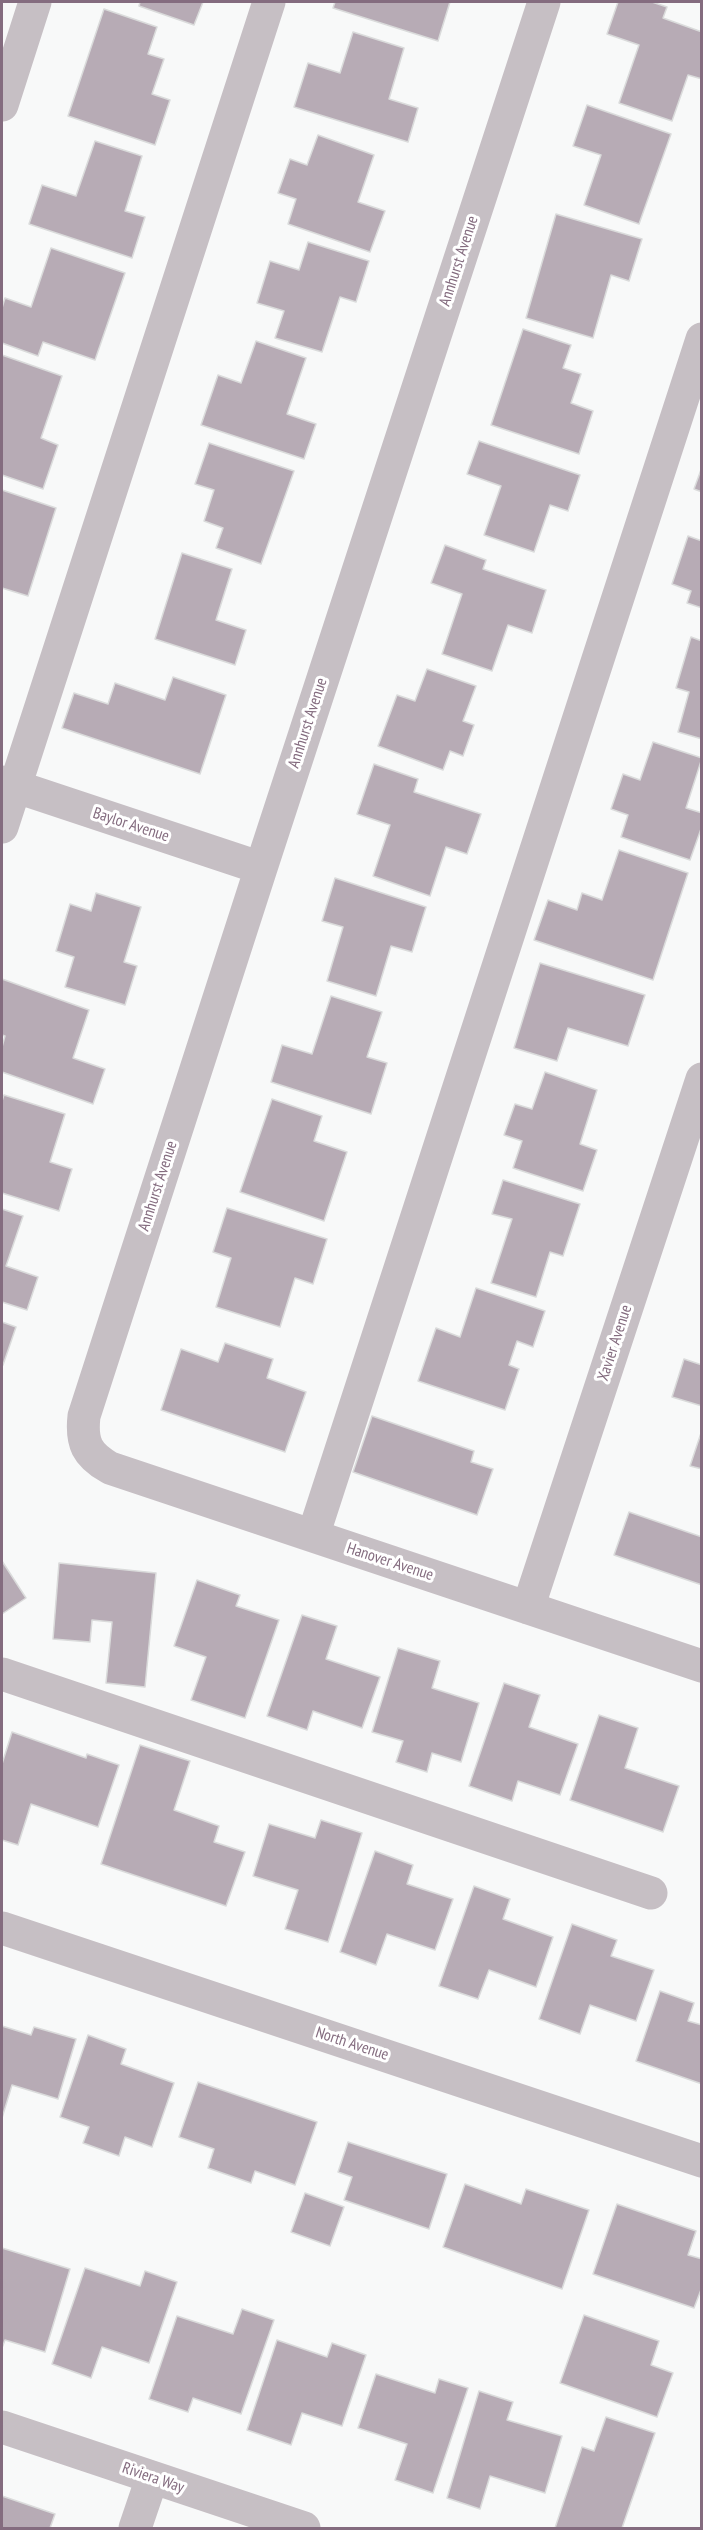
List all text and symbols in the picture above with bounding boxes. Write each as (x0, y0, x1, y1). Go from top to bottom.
street label: Annhurst Avenue (435, 214, 483, 308)
street label: Annhurst Avenue (284, 676, 332, 770)
street label: Baylor Avenue (91, 804, 171, 846)
street label: Annhurst Avenue (134, 1139, 182, 1233)
street label: Xavier Avenue (594, 1303, 636, 1383)
street label: Hanover Avenue (344, 1539, 436, 1585)
street label: North Avenue (313, 2023, 391, 2065)
street label: Riviera Way (120, 2458, 186, 2498)

